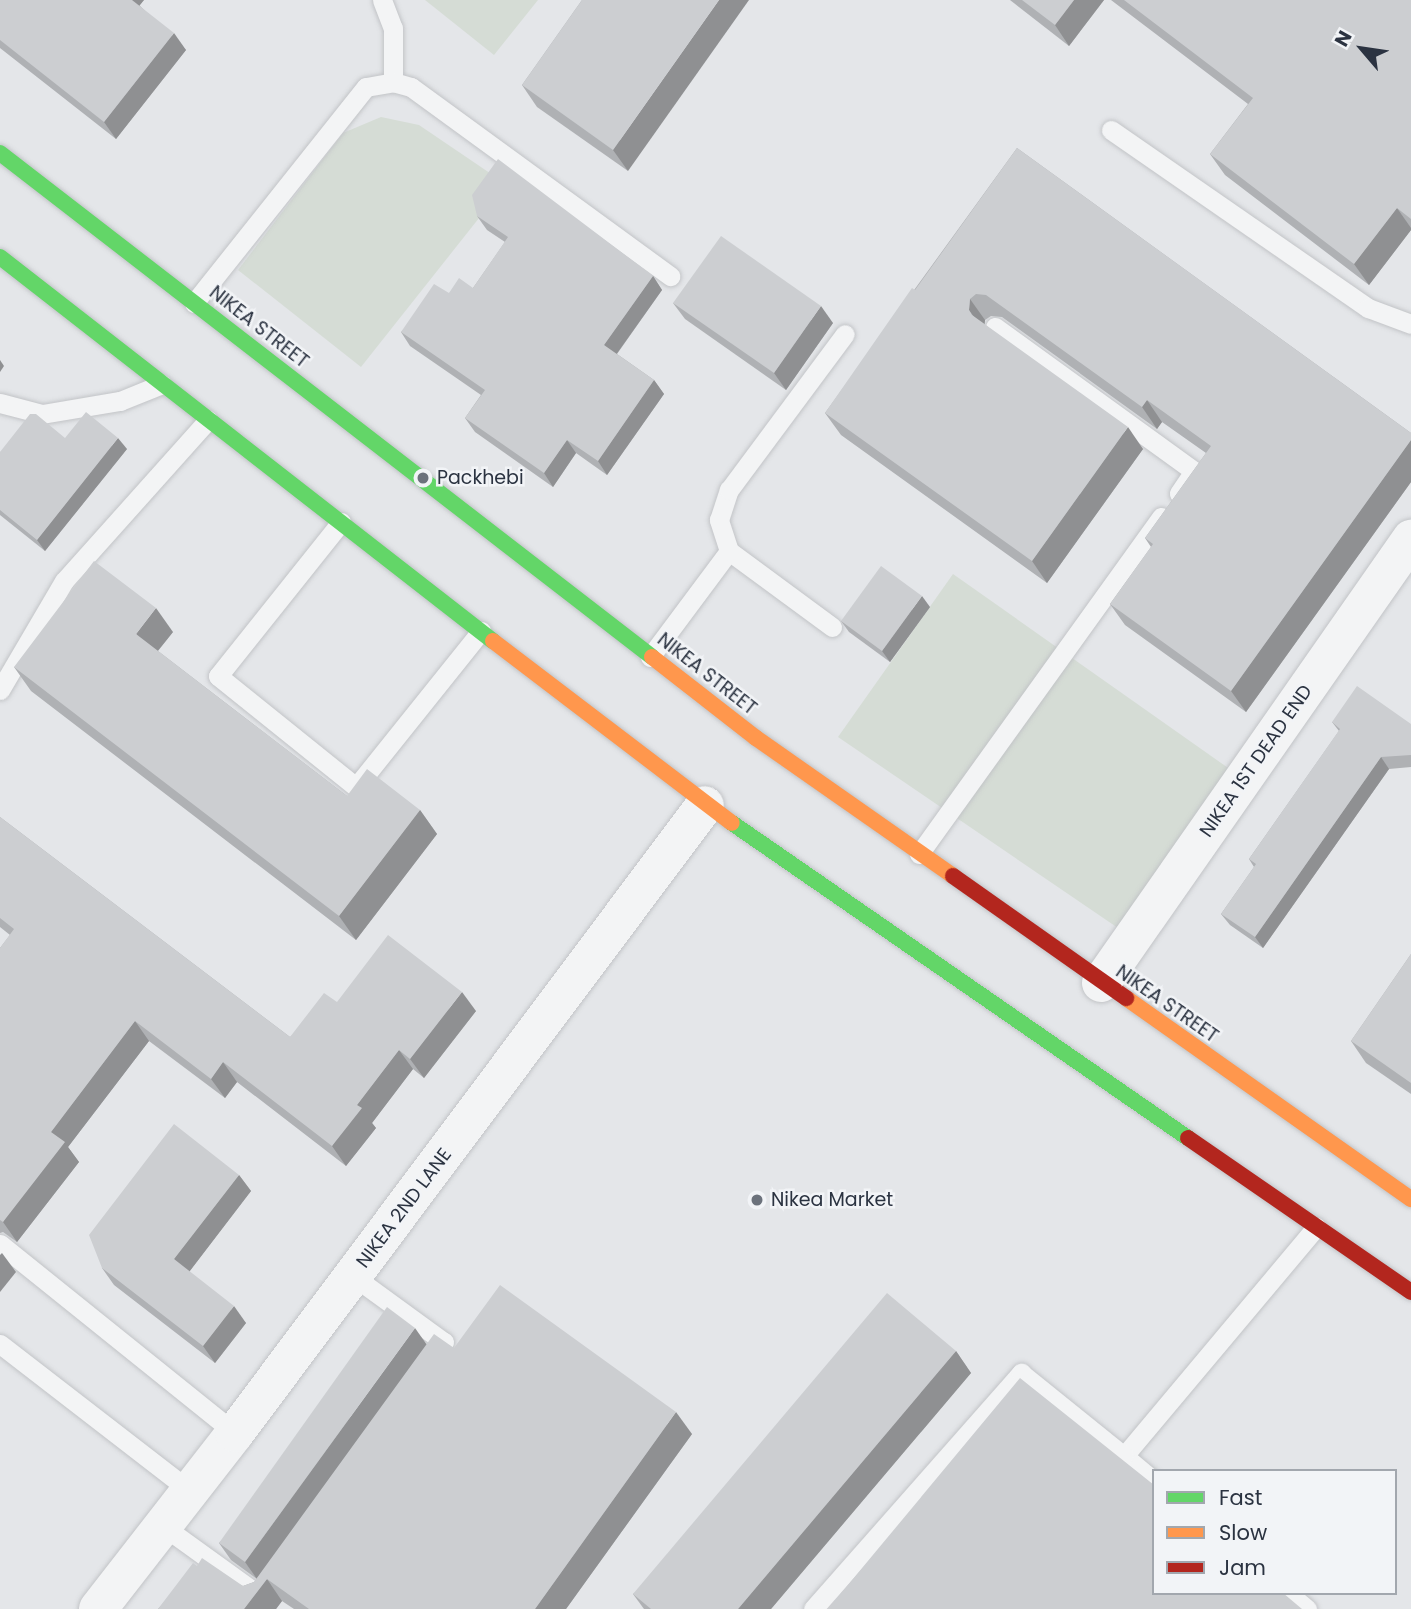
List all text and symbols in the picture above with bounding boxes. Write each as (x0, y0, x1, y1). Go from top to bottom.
north arrow (1327, 14, 1397, 84)
text: N (1328, 26, 1358, 51)
street label: NIKEA STREET (205, 281, 313, 373)
place label: Packhebi (437, 467, 524, 489)
marker: Packhebi (415, 470, 431, 486)
street label: NIKEA STREET (653, 628, 761, 720)
street label: NIKEA 1ST DEAD END (1195, 680, 1317, 842)
street label: NIKEA STREET (1111, 960, 1223, 1048)
street label: NIKEA 2ND LANE (352, 1144, 456, 1272)
place label: Nikea Market (771, 1189, 893, 1211)
marker: Nikea Market (749, 1192, 765, 1208)
legend (1152, 1469, 1397, 1595)
text: Fast (1219, 1483, 1262, 1512)
text: Slow (1219, 1518, 1267, 1547)
text: Jam (1219, 1553, 1266, 1582)

